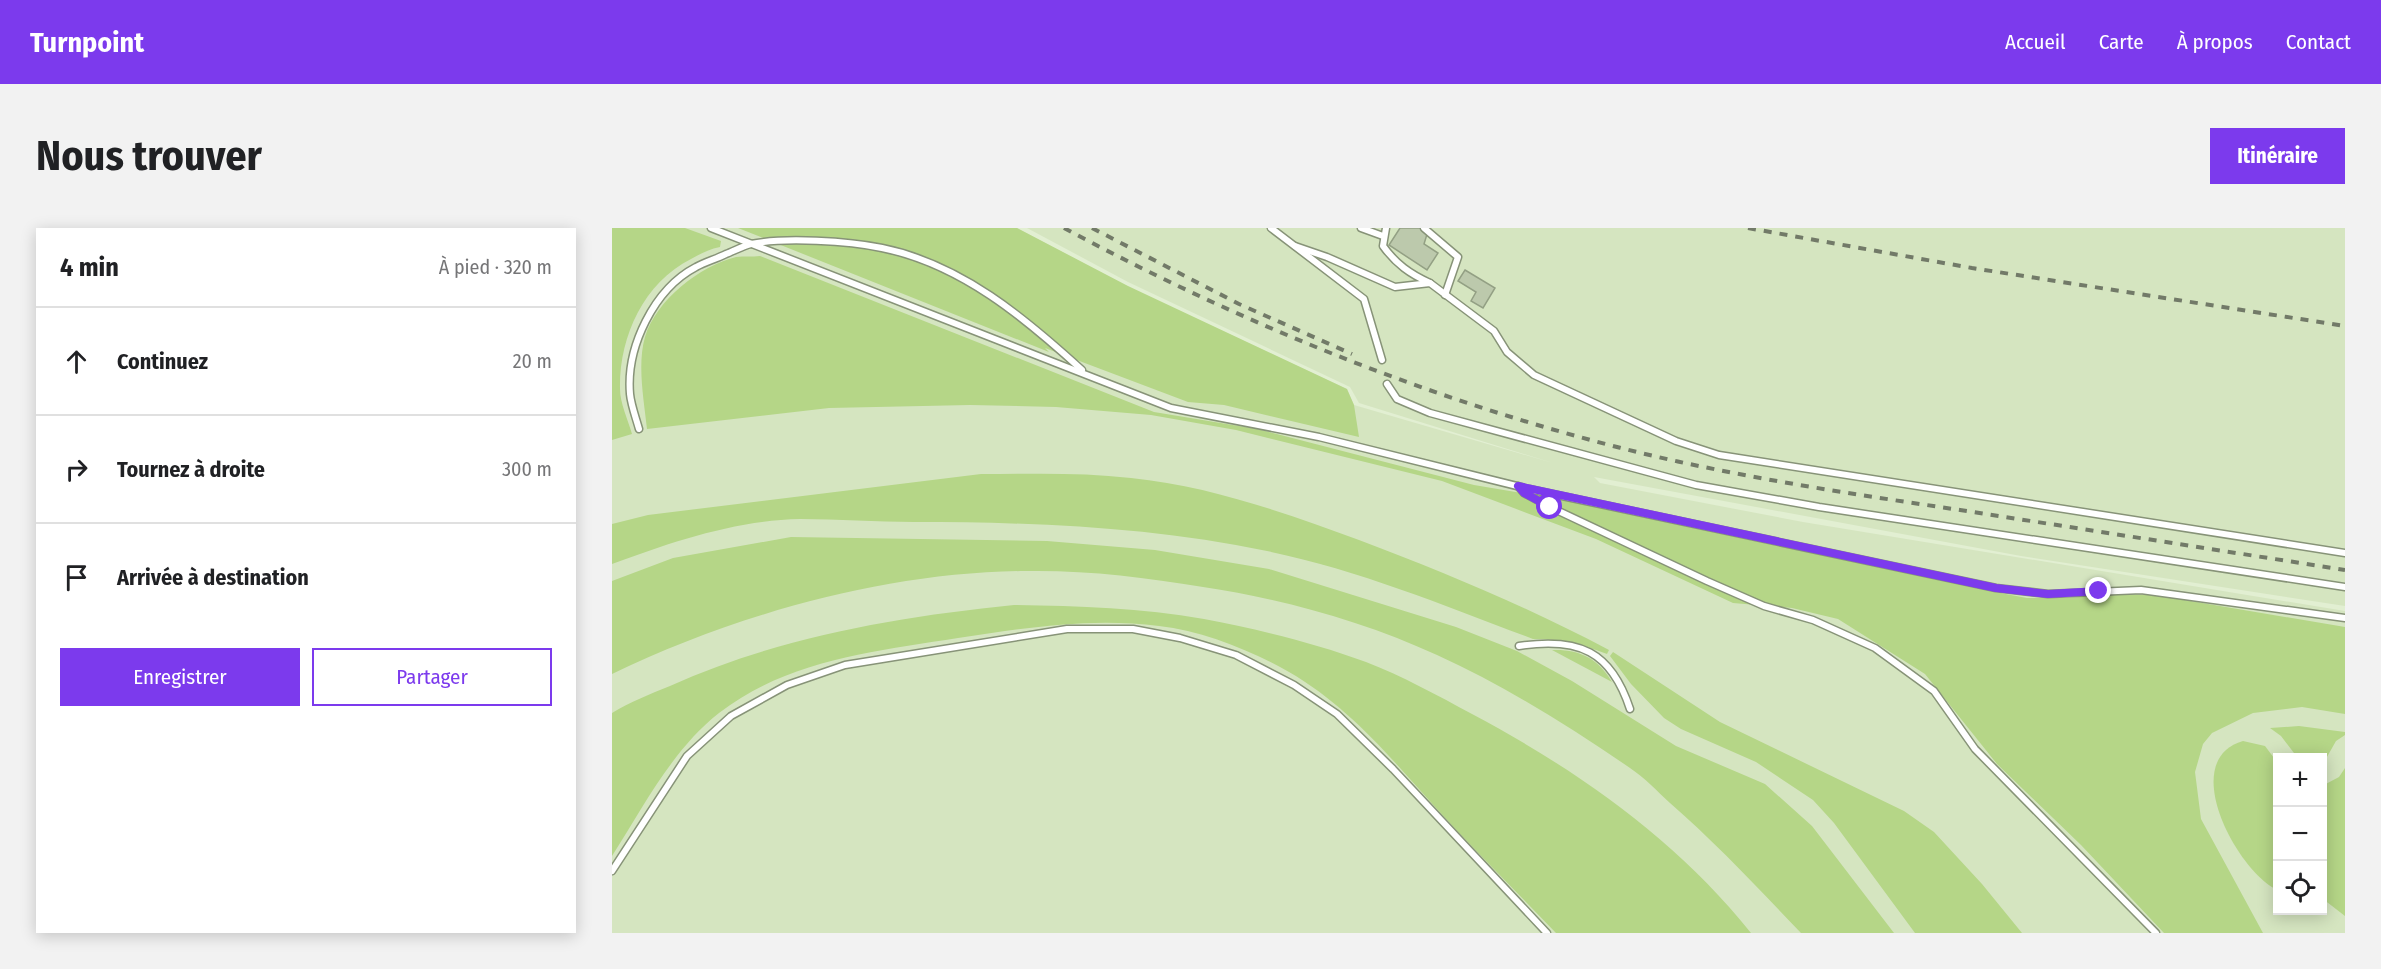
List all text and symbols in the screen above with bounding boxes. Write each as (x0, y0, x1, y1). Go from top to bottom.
text: Turnpoint (30, 26, 144, 59)
text: Accueil (2005, 29, 2066, 55)
text: Carte (2099, 29, 2144, 55)
text: À propos (2177, 29, 2253, 55)
text: Contact (2286, 29, 2351, 55)
button: Itinéraire (2210, 128, 2345, 184)
text: Nous trouver (36, 131, 262, 181)
text: 4 min (60, 252, 119, 283)
text: À pied · 320 m (439, 255, 552, 279)
icon: ahead (60, 345, 93, 378)
text: Continuez (117, 348, 208, 375)
text: 20 m (513, 349, 552, 373)
icon: right (60, 453, 93, 486)
text: Tournez à droite (117, 456, 265, 483)
text: 300 m (502, 457, 552, 481)
route start (1536, 493, 1562, 519)
icon: arrive (60, 561, 93, 594)
text: Arrivée à destination (117, 564, 309, 591)
route end (2085, 577, 2111, 603)
button: Enregistrer (60, 648, 300, 706)
button: Partager (312, 648, 552, 706)
map controls (2273, 753, 2327, 915)
button: + (2273, 753, 2327, 807)
button: − (2273, 807, 2327, 861)
button: locate (2273, 861, 2327, 915)

